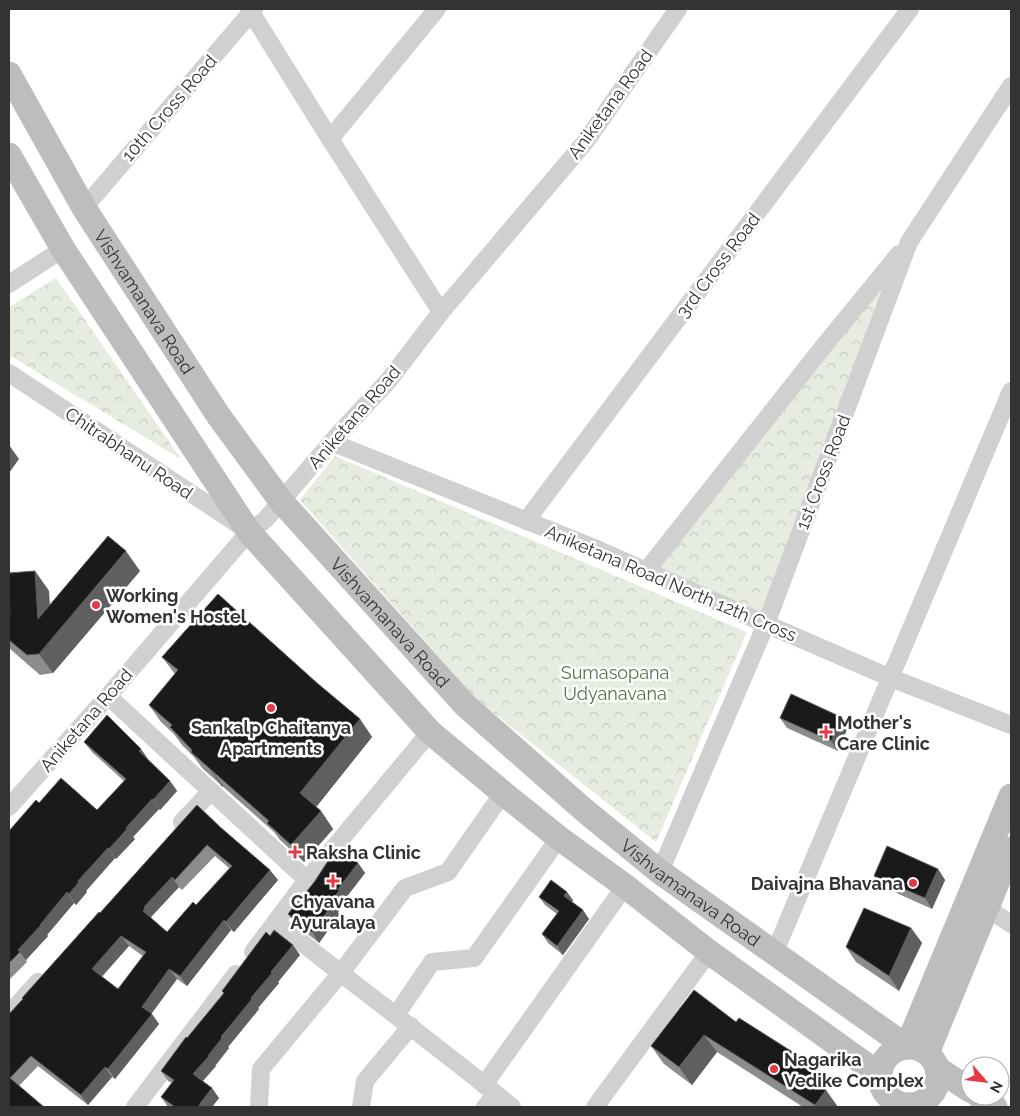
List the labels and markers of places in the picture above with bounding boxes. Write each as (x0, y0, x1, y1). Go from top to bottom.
place label: Working Women's Hostel (106, 585, 247, 627)
marker: Working Women's Hostel (90, 599, 102, 611)
marker: Sankalp Chaitanya Apartments (265, 702, 277, 714)
place label: Mother's Care Clinic (837, 712, 930, 754)
place label: Sankalp Chaitanya Apartments (191, 717, 351, 759)
marker: Mother's Care Clinic (819, 725, 833, 739)
place label: Raksha Clinic (306, 842, 421, 863)
marker: Raksha Clinic (288, 845, 302, 859)
place label: Daivajna Bhavana (751, 873, 903, 894)
marker: Chyavana Ayuralaya (326, 874, 340, 888)
marker: Daivajna Bhavana (907, 877, 919, 889)
place label: Chyavana Ayuralaya (290, 891, 376, 933)
place label: Nagarika Vedike Complex (784, 1049, 924, 1091)
marker: Nagarika Vedike Complex (768, 1063, 780, 1075)

